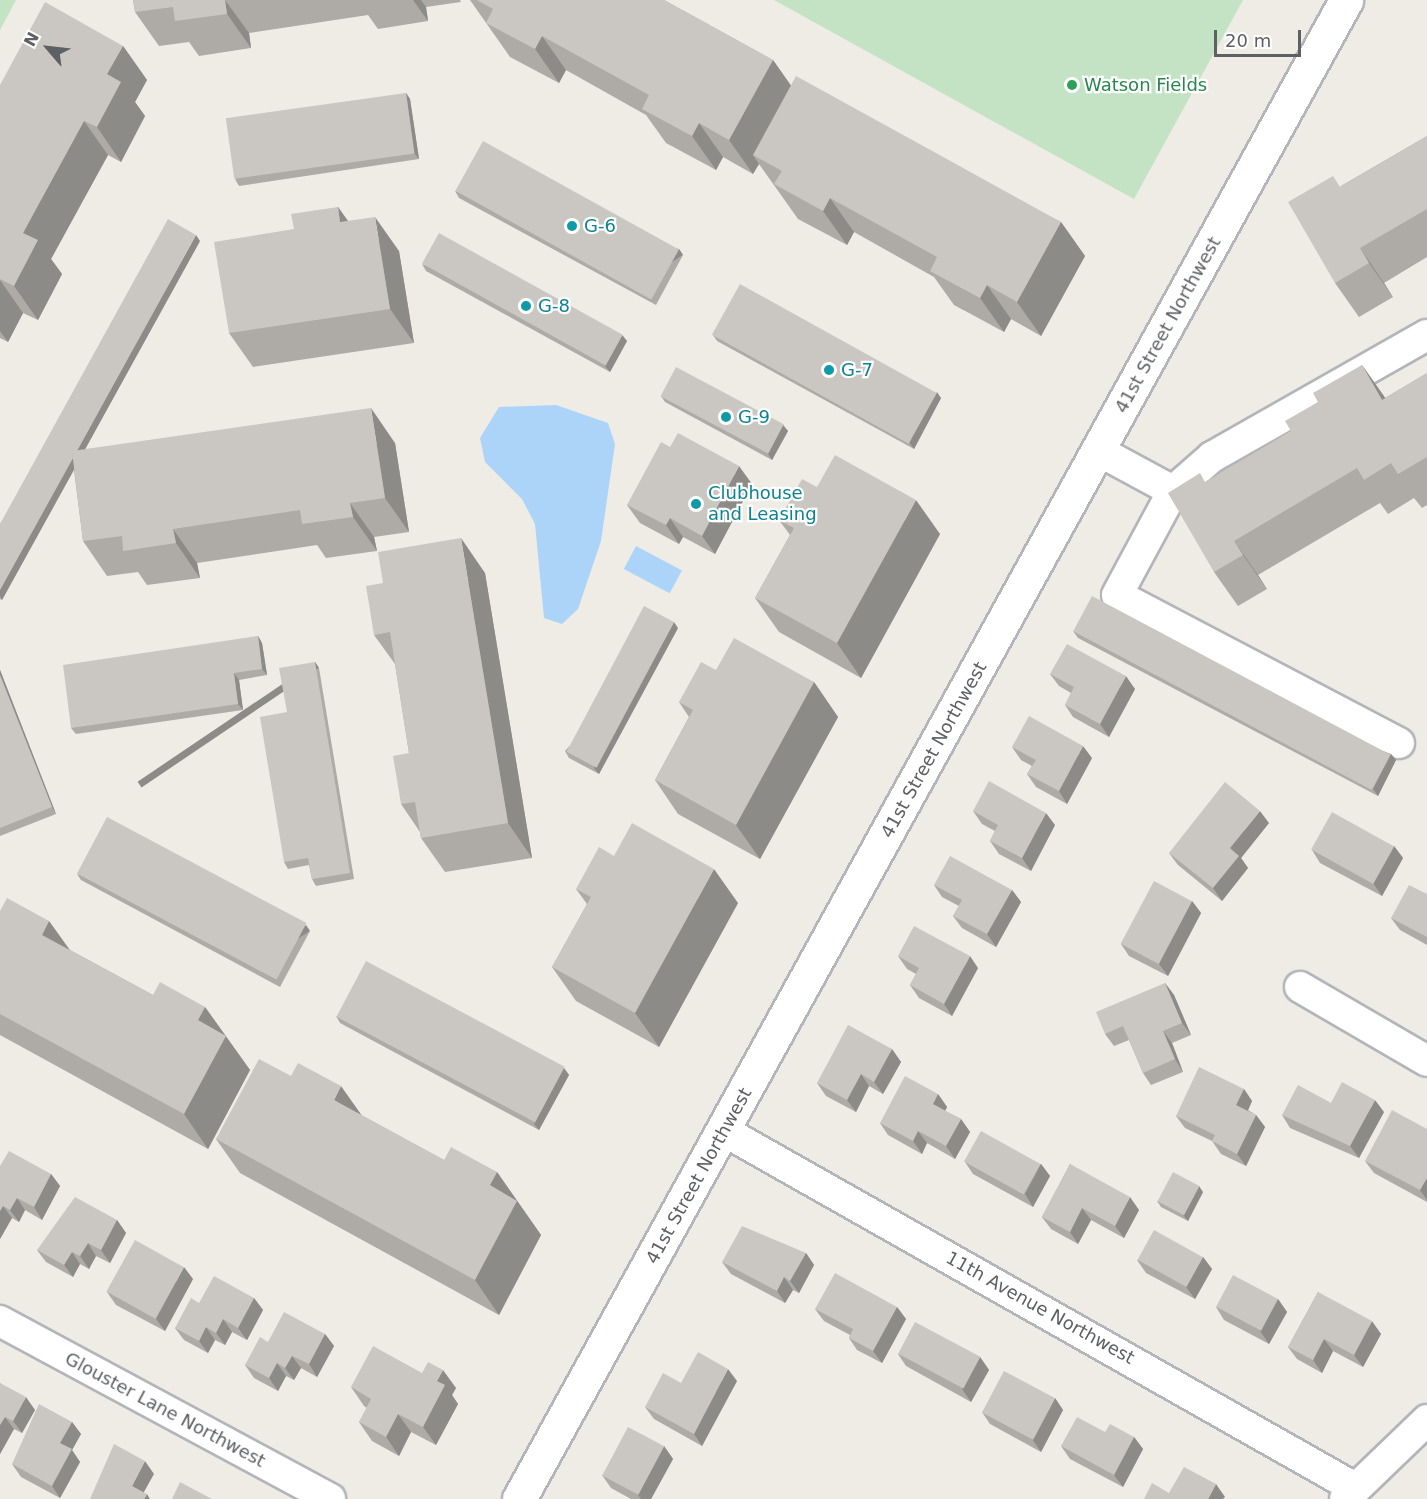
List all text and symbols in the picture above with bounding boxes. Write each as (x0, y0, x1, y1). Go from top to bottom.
north arrow (18, 18, 78, 78)
scale bar (1217, 18, 1304, 56)
text: N (20, 29, 43, 50)
text: 20 m (1225, 30, 1271, 51)
place label: Watson Fields (1084, 74, 1207, 96)
marker: Watson Fields (1065, 78, 1079, 92)
place label: G-6 (584, 215, 616, 237)
marker: G-6 (565, 219, 579, 233)
street label: 41st Street Northwest (1111, 233, 1225, 417)
place label: G-8 (538, 295, 570, 317)
marker: G-8 (519, 299, 533, 313)
place label: G-7 (841, 359, 873, 381)
marker: G-7 (822, 363, 836, 377)
place label: G-9 (738, 406, 770, 428)
marker: G-9 (719, 410, 733, 424)
place label: Clubhouse and Leasing (708, 483, 817, 526)
marker: Clubhouse and Leasing (689, 497, 703, 511)
street label: 41st Street Northwest (877, 658, 991, 842)
street label: 41st Street Northwest (642, 1084, 756, 1268)
street label: 11th Avenue Northwest (942, 1247, 1138, 1369)
street label: Glouster Lane Northwest (61, 1348, 269, 1472)

